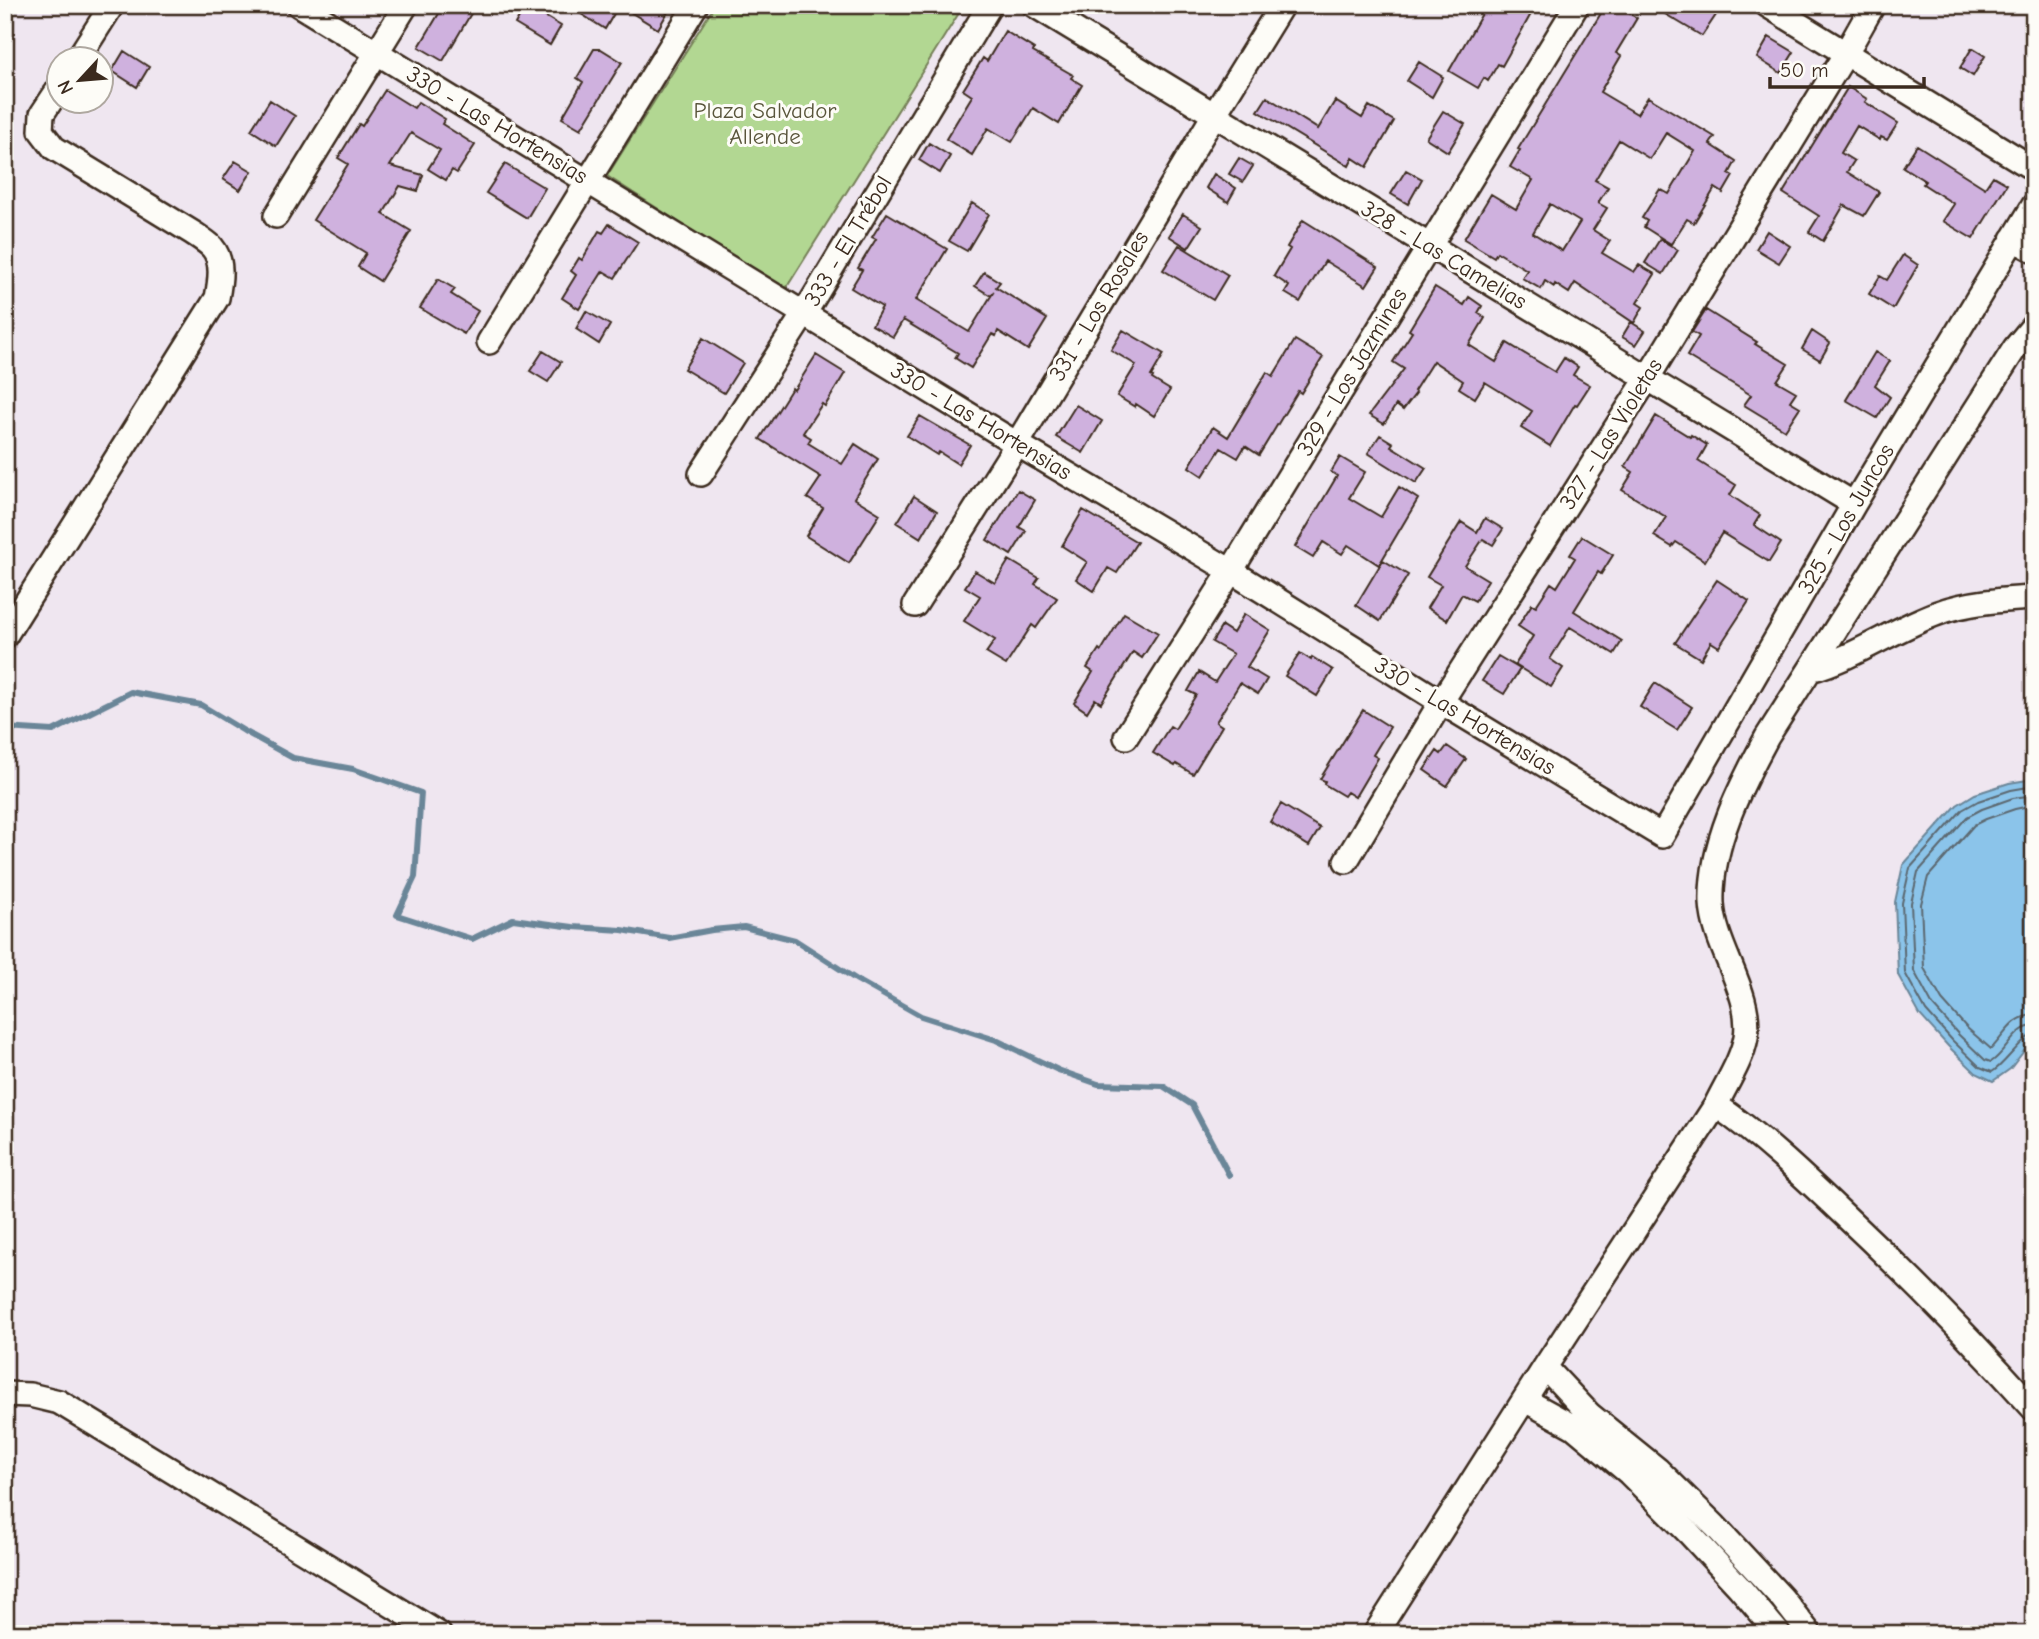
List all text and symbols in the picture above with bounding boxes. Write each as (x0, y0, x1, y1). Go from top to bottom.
north arrow (46, 46, 116, 116)
scale bar (1770, 46, 1924, 90)
text: 50 m (1780, 58, 1829, 82)
street label: 330 - Las Hortensias (402, 60, 592, 190)
text: N (53, 77, 78, 97)
park label: Plaza Salvador Allende (694, 97, 837, 150)
street label: 333 - El Trébol (798, 171, 898, 311)
street label: 328 - Las Camelias (1356, 195, 1532, 315)
street label: 331 - Los Rosales (1044, 226, 1154, 386)
street label: 329 - Los Jazmines (1291, 283, 1413, 461)
street label: 327 - Las Violetas (1554, 354, 1668, 514)
street label: 330 - Las Hortensias (886, 356, 1076, 486)
street label: 325 - Los Juncos (1792, 439, 1900, 599)
street label: 330 - Las Hortensias (1370, 651, 1560, 781)

